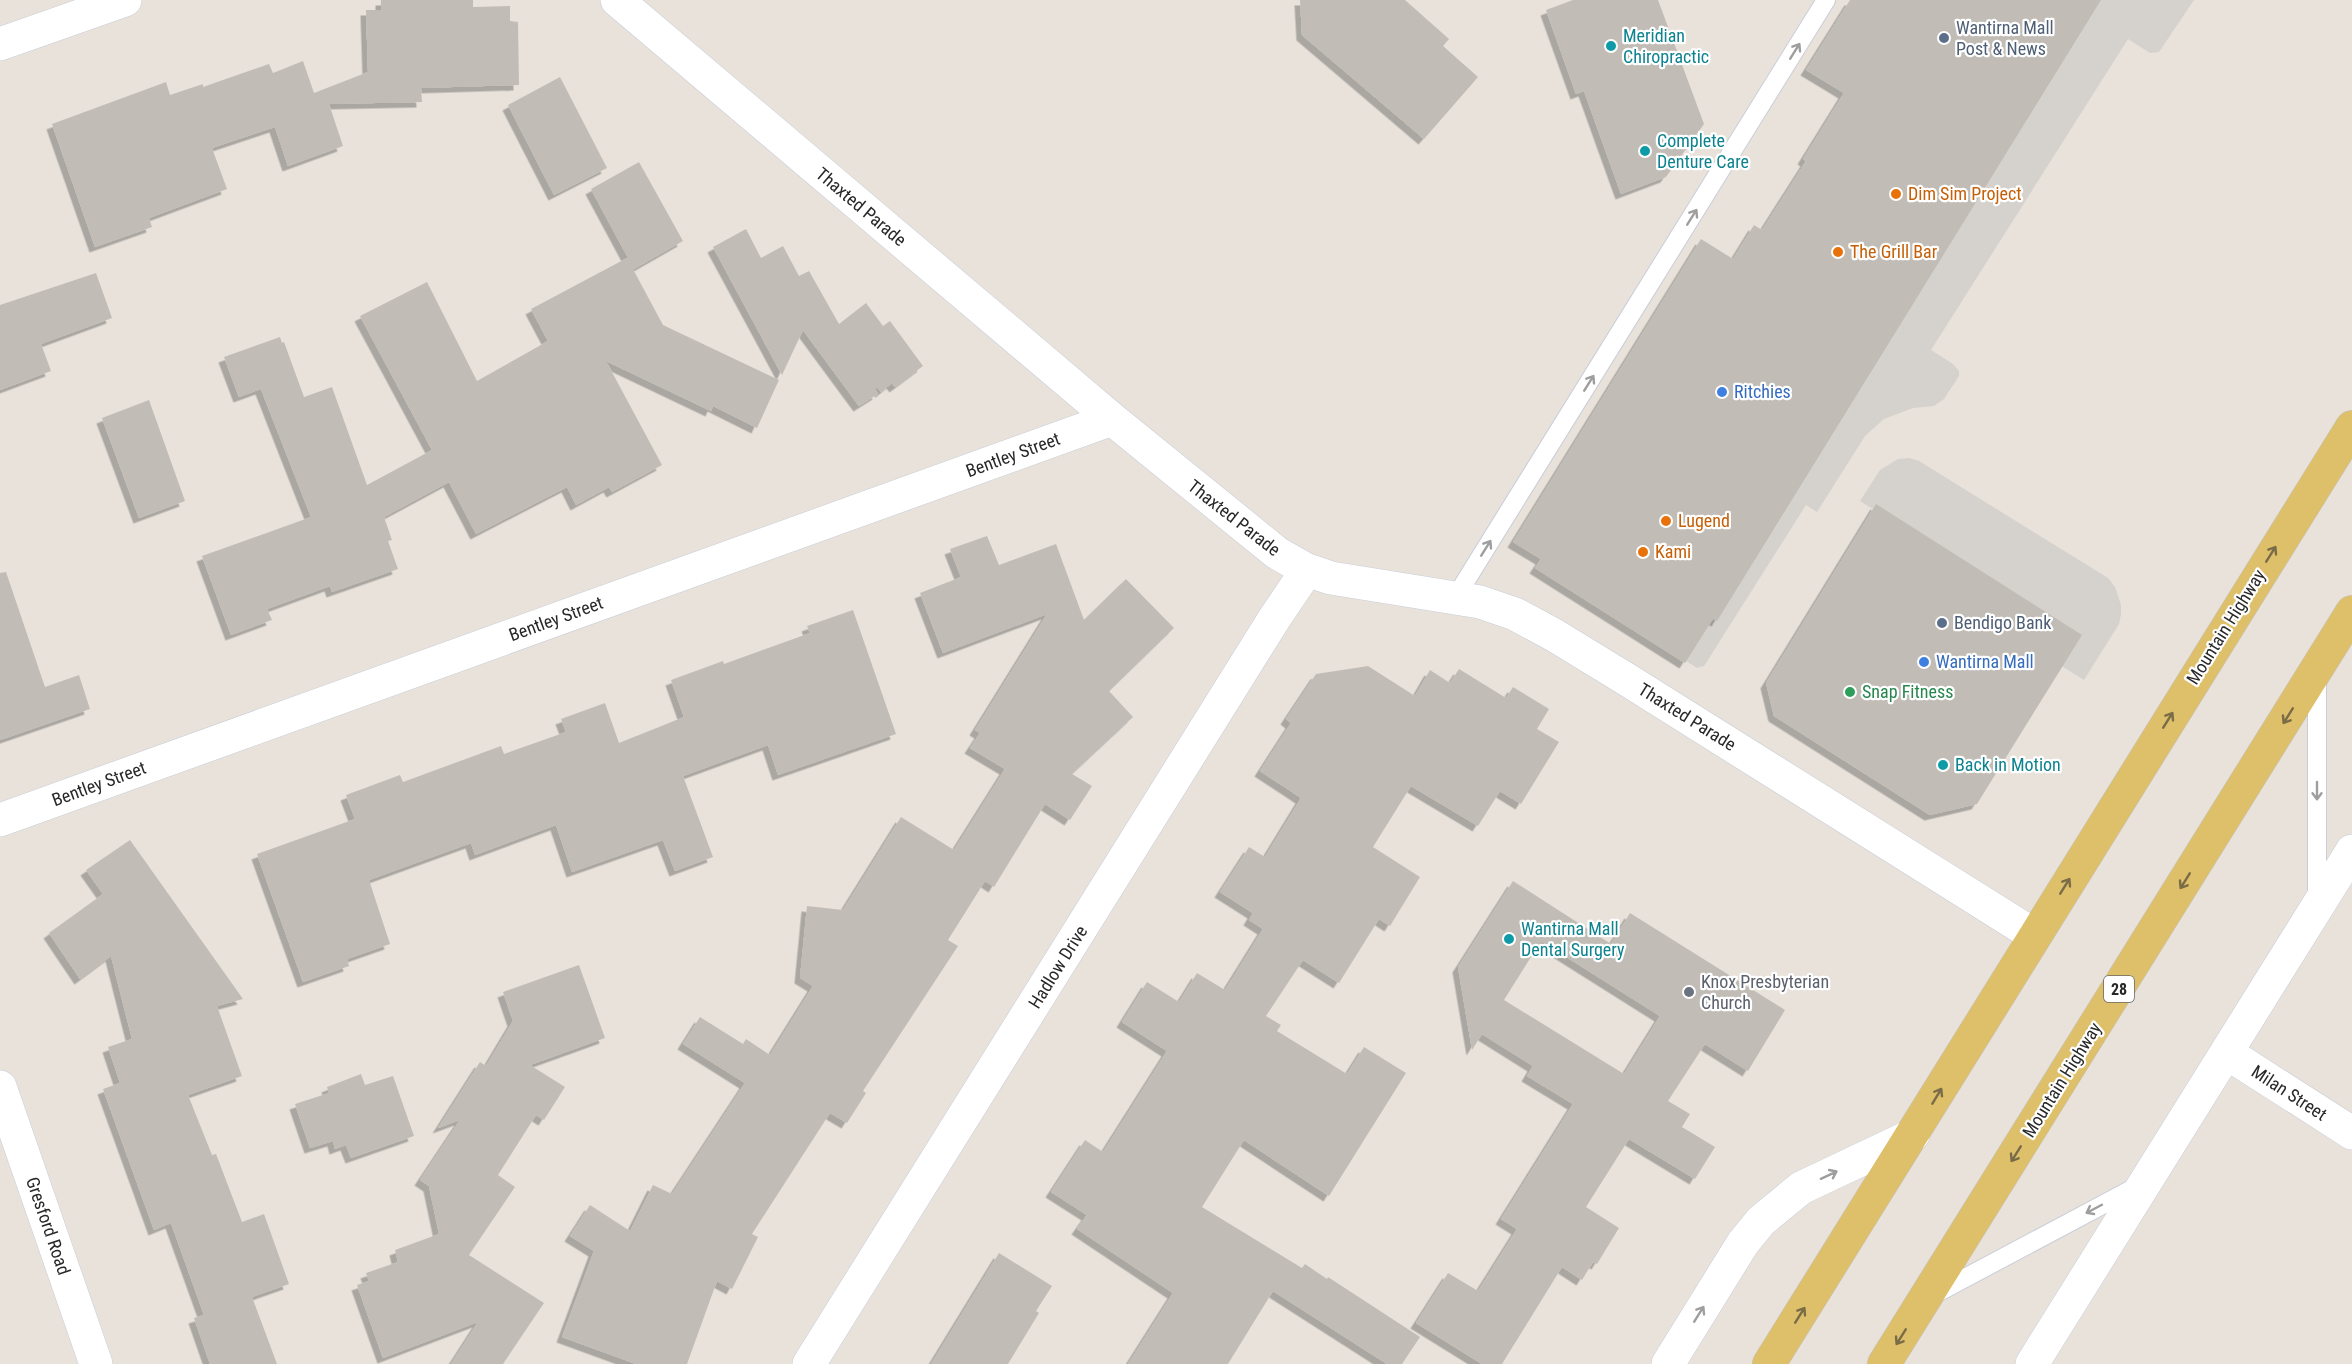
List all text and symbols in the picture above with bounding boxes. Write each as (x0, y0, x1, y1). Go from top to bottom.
place label: Wantirna Mall Post & News (1956, 17, 2054, 59)
place label: Meridian Chiropractic (1623, 25, 1709, 67)
marker: Wantirna Mall Post & News (1937, 31, 1951, 45)
marker: Meridian Chiropractic (1604, 39, 1618, 53)
one-way arrow (1789, 43, 1801, 60)
place label: Complete Denture Care (1657, 130, 1749, 172)
marker: Complete Denture Care (1638, 144, 1652, 158)
street label: Thaxted Parade (812, 163, 911, 250)
place label: Dim Sim Project (1908, 183, 2022, 204)
marker: Dim Sim Project (1889, 187, 1903, 201)
one-way arrow (1686, 209, 1698, 226)
place label: The Grill Bar (1850, 241, 1938, 262)
marker: The Grill Bar (1831, 245, 1845, 259)
one-way arrow (1583, 375, 1595, 392)
place label: Ritchies (1734, 381, 1791, 402)
marker: Ritchies (1715, 385, 1729, 399)
street label: Bentley Street (963, 428, 1063, 481)
street label: Thaxted Parade (1184, 475, 1285, 560)
place label: Lugend (1678, 510, 1730, 531)
marker: Lugend (1659, 514, 1673, 528)
one-way arrow (1480, 540, 1492, 557)
place label: Kami (1655, 541, 1691, 562)
marker: Kami (1636, 545, 1650, 559)
one-way arrow (2265, 547, 2277, 563)
street label: Mountain Highway (2182, 565, 2270, 688)
street label: Bentley Street (506, 592, 606, 645)
place label: Bendigo Bank (1954, 612, 2051, 633)
marker: Bendigo Bank (1935, 616, 1949, 630)
place label: Wantirna Mall (1936, 651, 2034, 672)
marker: Wantirna Mall (1917, 655, 1931, 669)
street label: Thaxted Parade (1635, 678, 1740, 755)
place label: Snap Fitness (1862, 681, 1953, 702)
marker: Snap Fitness (1843, 685, 1857, 699)
one-way arrow (2282, 707, 2294, 724)
one-way arrow (2162, 712, 2174, 729)
place label: Back in Motion (1955, 754, 2061, 775)
street label: Bentley Street (49, 757, 149, 810)
marker: Back in Motion (1936, 758, 1950, 772)
one-way arrow (2311, 781, 2323, 801)
one-way arrow (2179, 872, 2191, 889)
one-way arrow (2058, 877, 2071, 894)
place label: Wantirna Mall Dental Surgery (1521, 918, 1625, 960)
street label: Hadlow Drive (1024, 921, 1091, 1012)
marker: Wantirna Mall Dental Surgery (1502, 932, 1516, 946)
place label: Knox Presbyterian Church (1701, 971, 1829, 1013)
road number: 28 (2104, 976, 2134, 1002)
marker: Knox Presbyterian Church (1682, 985, 1696, 999)
street label: Mountain Highway (2018, 1018, 2106, 1141)
street label: Milan Street (2248, 1060, 2331, 1125)
one-way arrow (1931, 1088, 1943, 1105)
one-way arrow (2009, 1145, 2021, 1162)
one-way arrow (1820, 1168, 1838, 1180)
street label: Gresford Road (22, 1174, 75, 1277)
one-way arrow (2086, 1203, 2103, 1215)
one-way arrow (1694, 1306, 1706, 1323)
one-way arrow (1793, 1306, 1806, 1323)
one-way arrow (1895, 1328, 1907, 1345)

